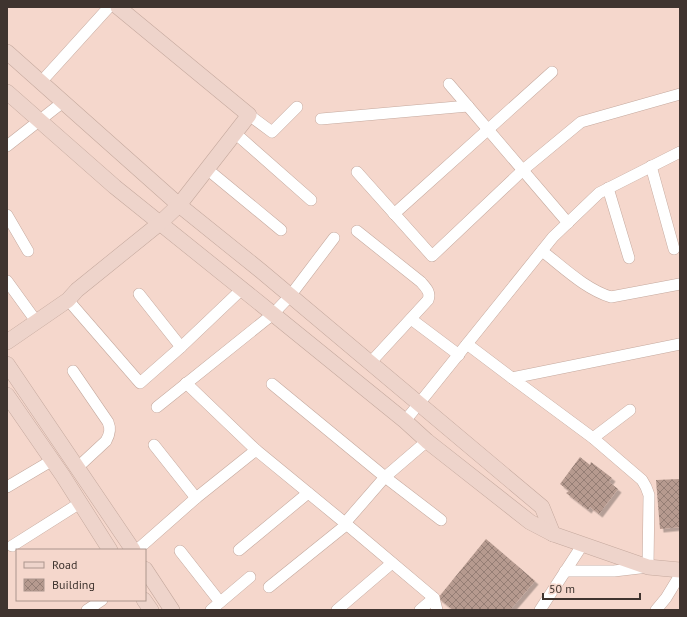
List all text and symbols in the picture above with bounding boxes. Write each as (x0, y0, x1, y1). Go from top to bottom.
legend (16, 549, 146, 601)
text: Road (52, 557, 77, 572)
scale bar (543, 575, 640, 601)
text: Building (52, 577, 95, 592)
text: 50 m (549, 581, 575, 596)

